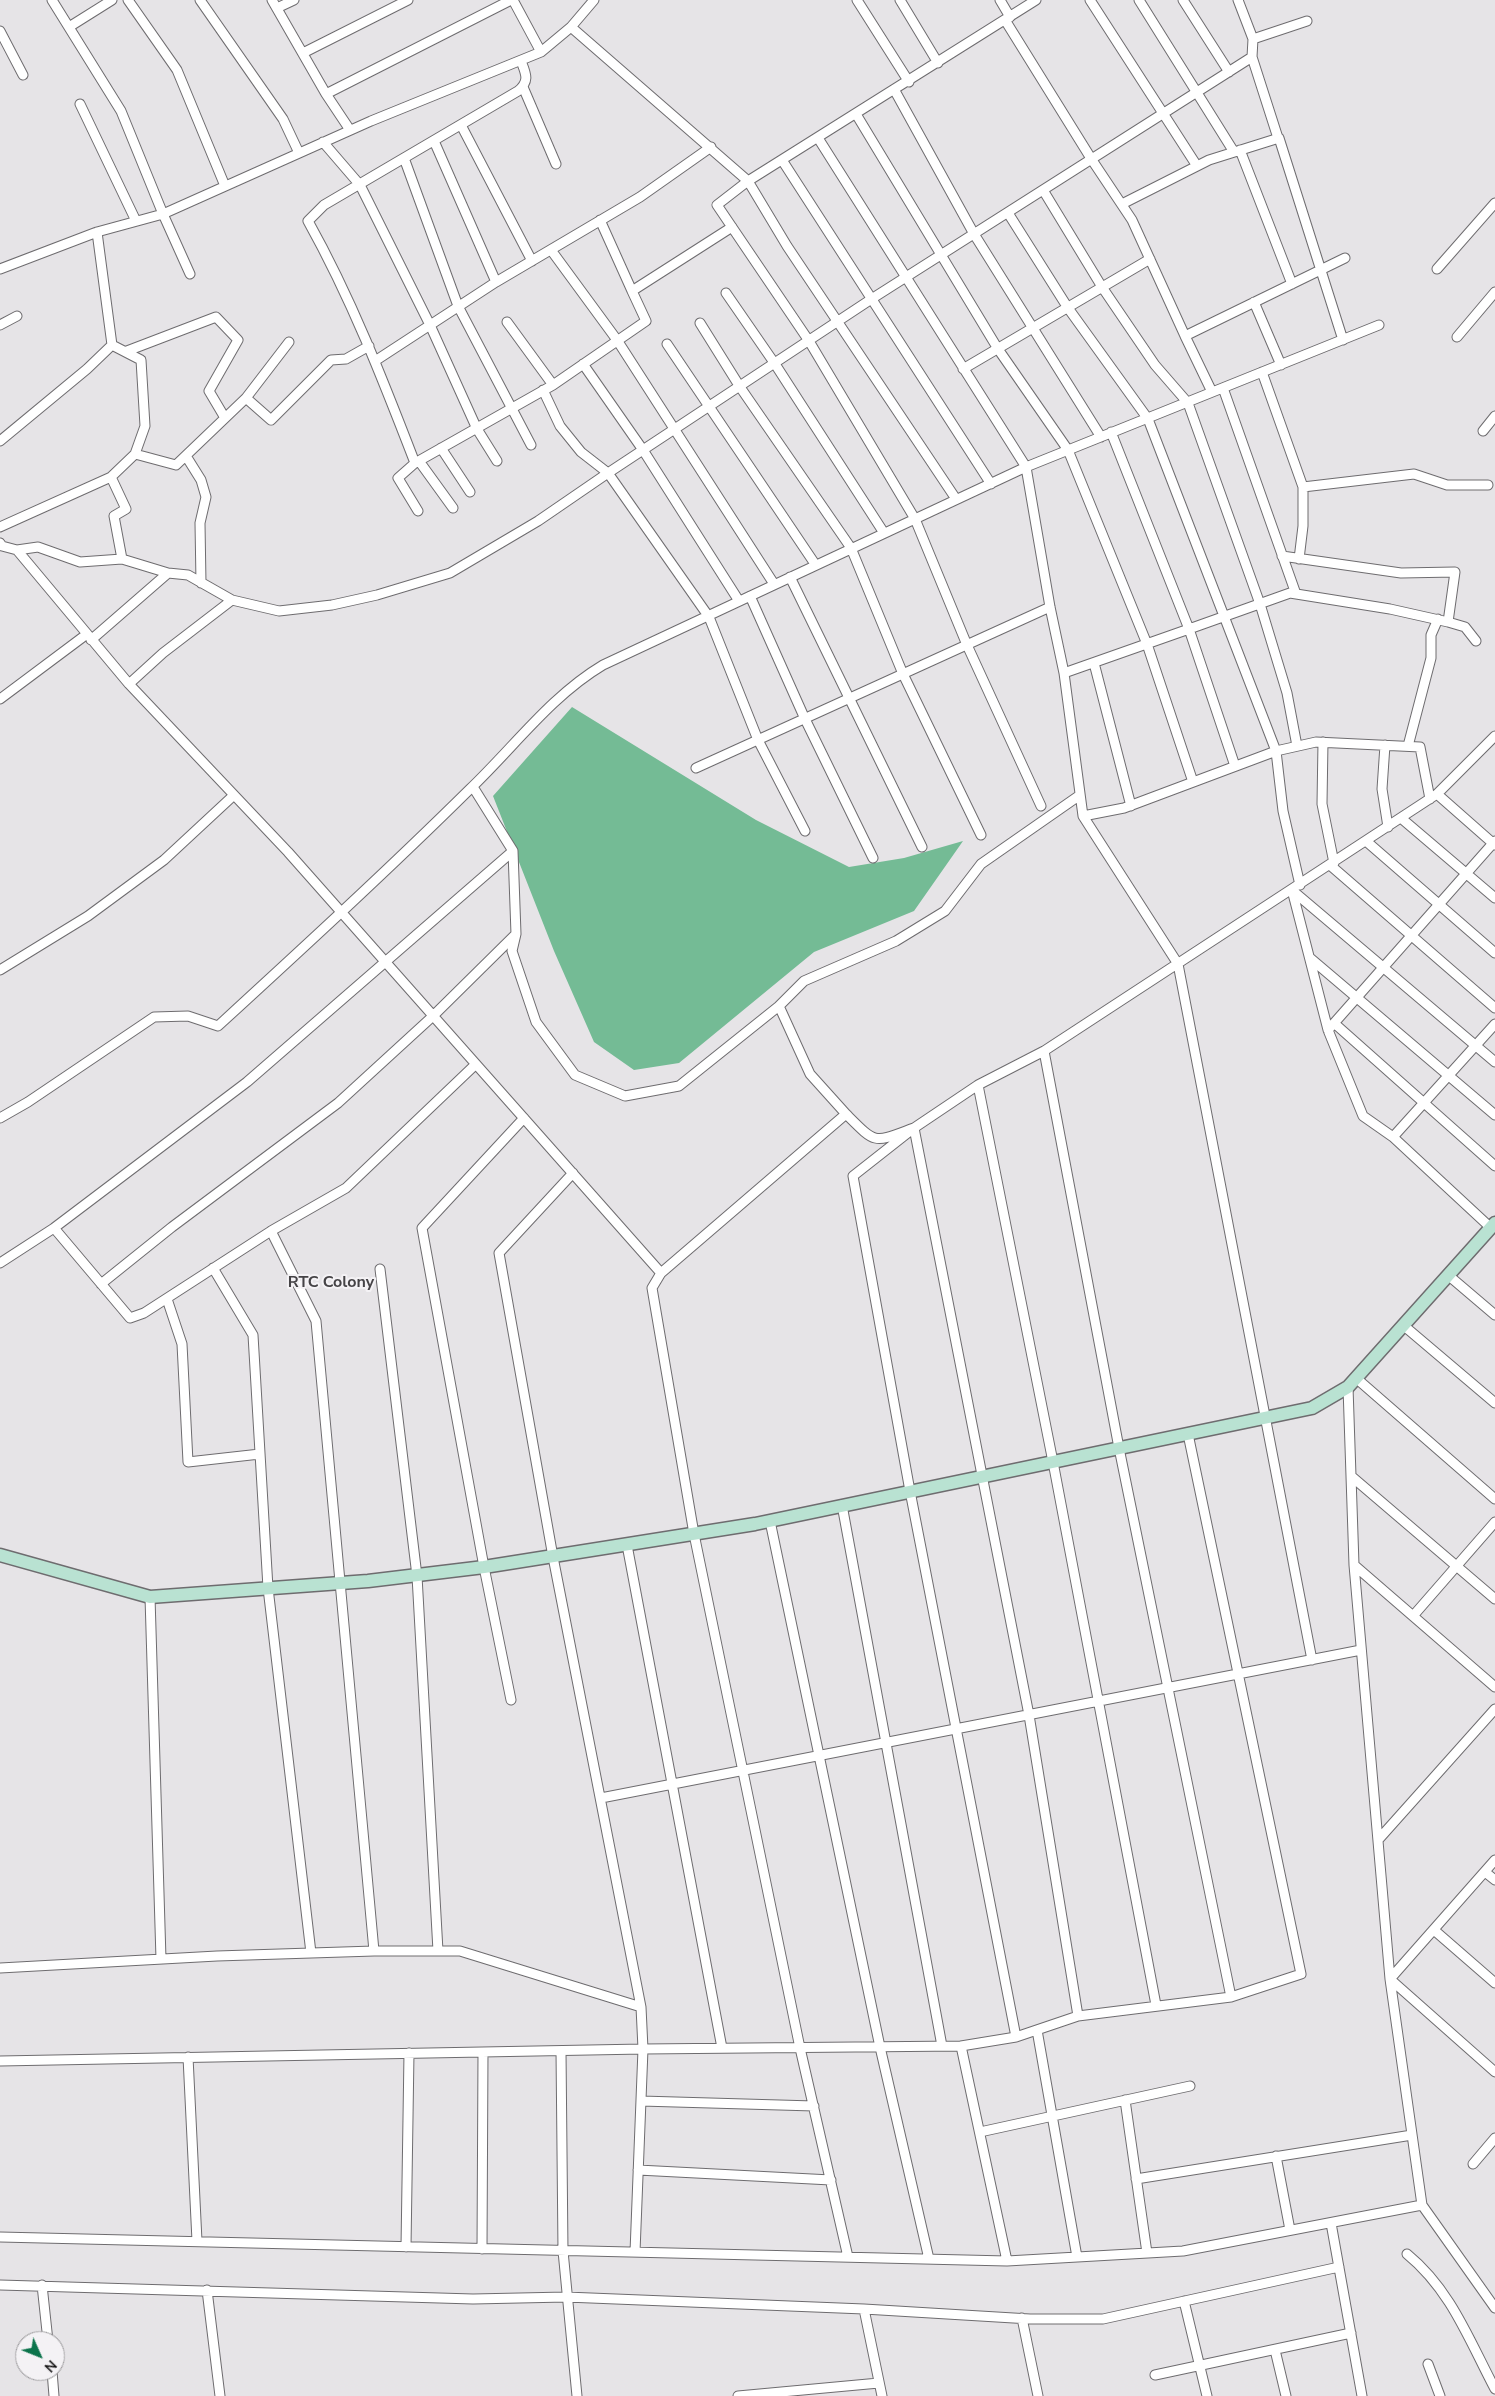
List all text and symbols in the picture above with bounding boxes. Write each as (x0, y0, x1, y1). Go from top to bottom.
district label: RTC Colony (288, 1273, 374, 1293)
north arrow (15, 2331, 65, 2381)
text: N (40, 2356, 61, 2376)

